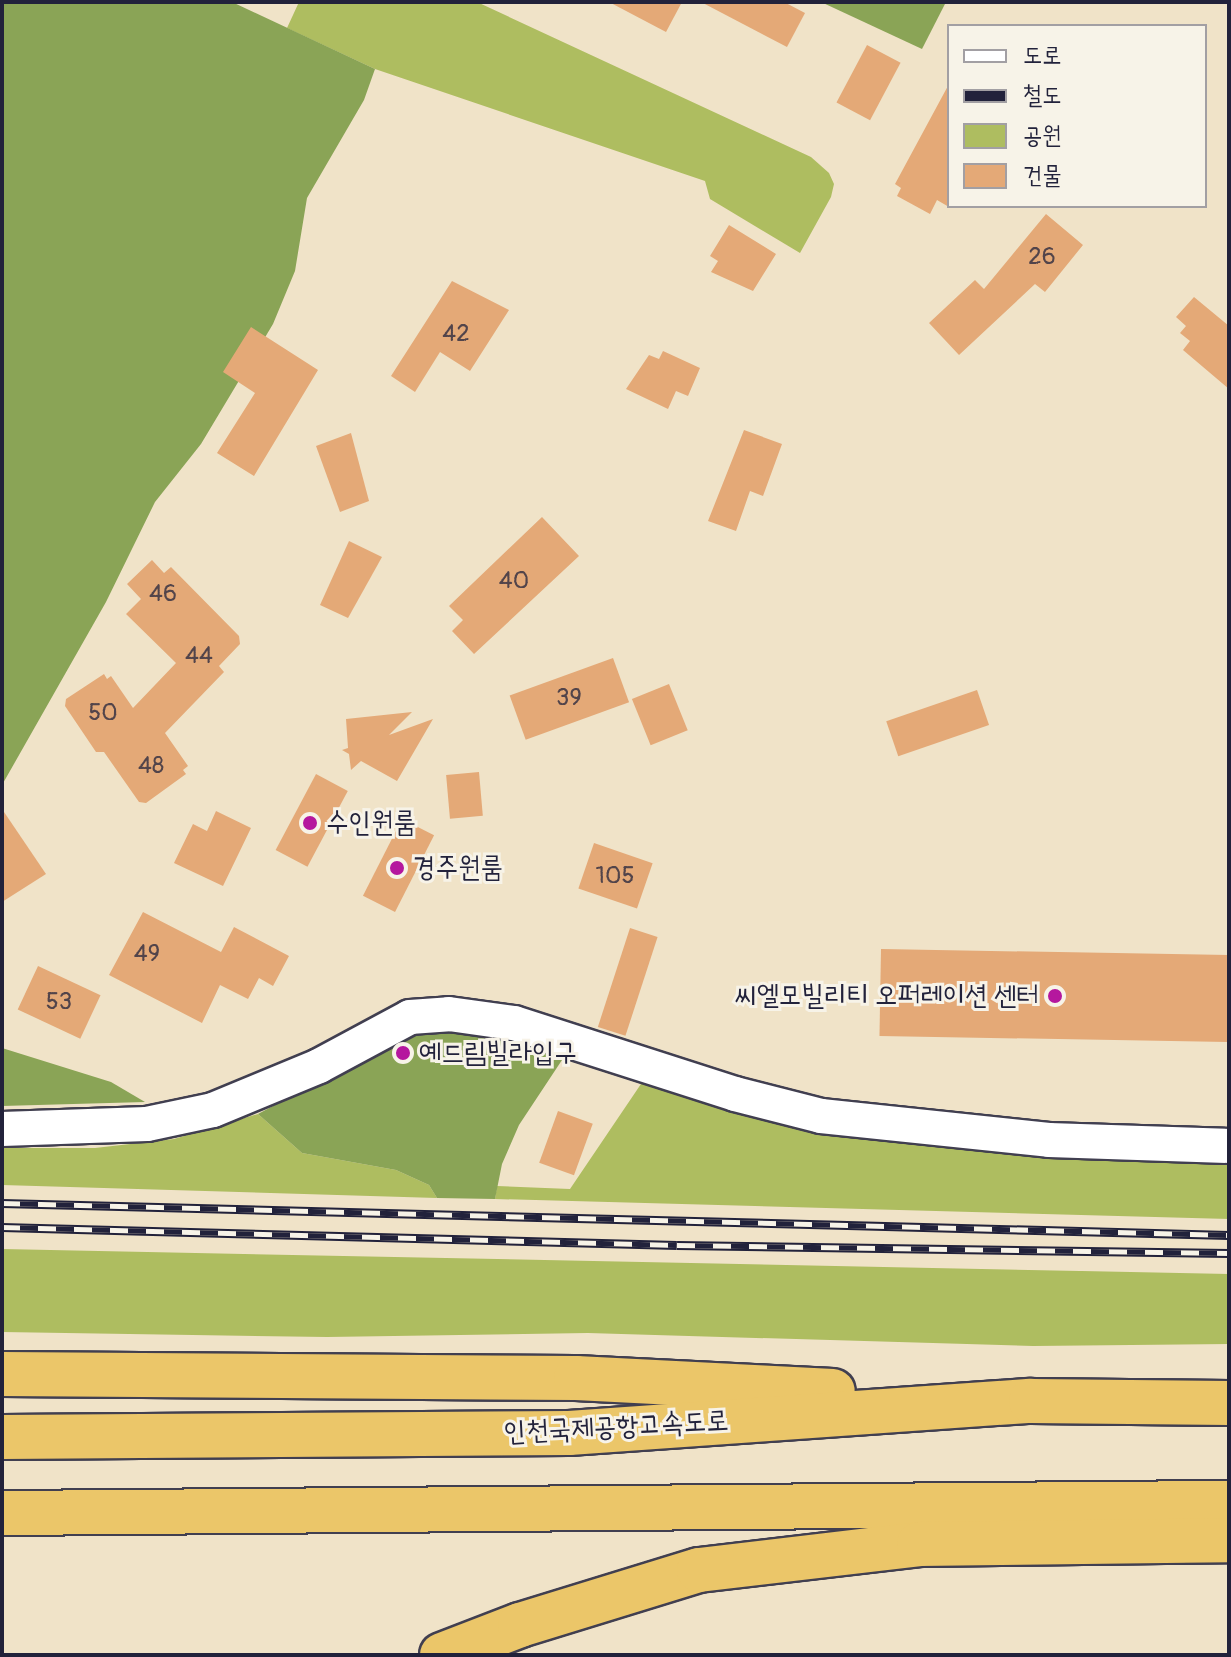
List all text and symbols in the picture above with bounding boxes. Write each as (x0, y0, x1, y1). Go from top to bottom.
legend (947, 24, 1207, 208)
text: 도로 (1023, 41, 1062, 70)
text: 철도 (1023, 81, 1062, 110)
text: 공원 (1023, 121, 1062, 150)
text: 건물 (1023, 161, 1062, 190)
house number: 26 (1028, 243, 1056, 271)
house number: 42 (442, 320, 470, 348)
house number: 40 (499, 567, 529, 595)
house number: 46 (149, 580, 177, 608)
house number: 44 (185, 642, 213, 670)
house number: 39 (556, 684, 582, 712)
house number: 50 (88, 699, 118, 727)
house number: 48 (138, 752, 164, 780)
place label: 수인원룸 (326, 806, 416, 840)
marker: 수인원룸 (301, 814, 319, 832)
place label: 경주원룸 (413, 851, 503, 885)
marker: 경주원룸 (388, 859, 406, 877)
house number: 105 (596, 862, 634, 890)
house number: 49 (134, 940, 160, 968)
place label: 씨엘모빌리티 오퍼레이션 센터 (734, 979, 1039, 1013)
marker: 씨엘모빌리티 오퍼레이션 센터 (1046, 987, 1064, 1005)
house number: 53 (46, 988, 72, 1016)
place label: 예드림빌라입구 (419, 1036, 577, 1070)
marker: 예드림빌라입구 (394, 1044, 412, 1062)
street label: 인천국제공항고속도로 (503, 1404, 729, 1450)

